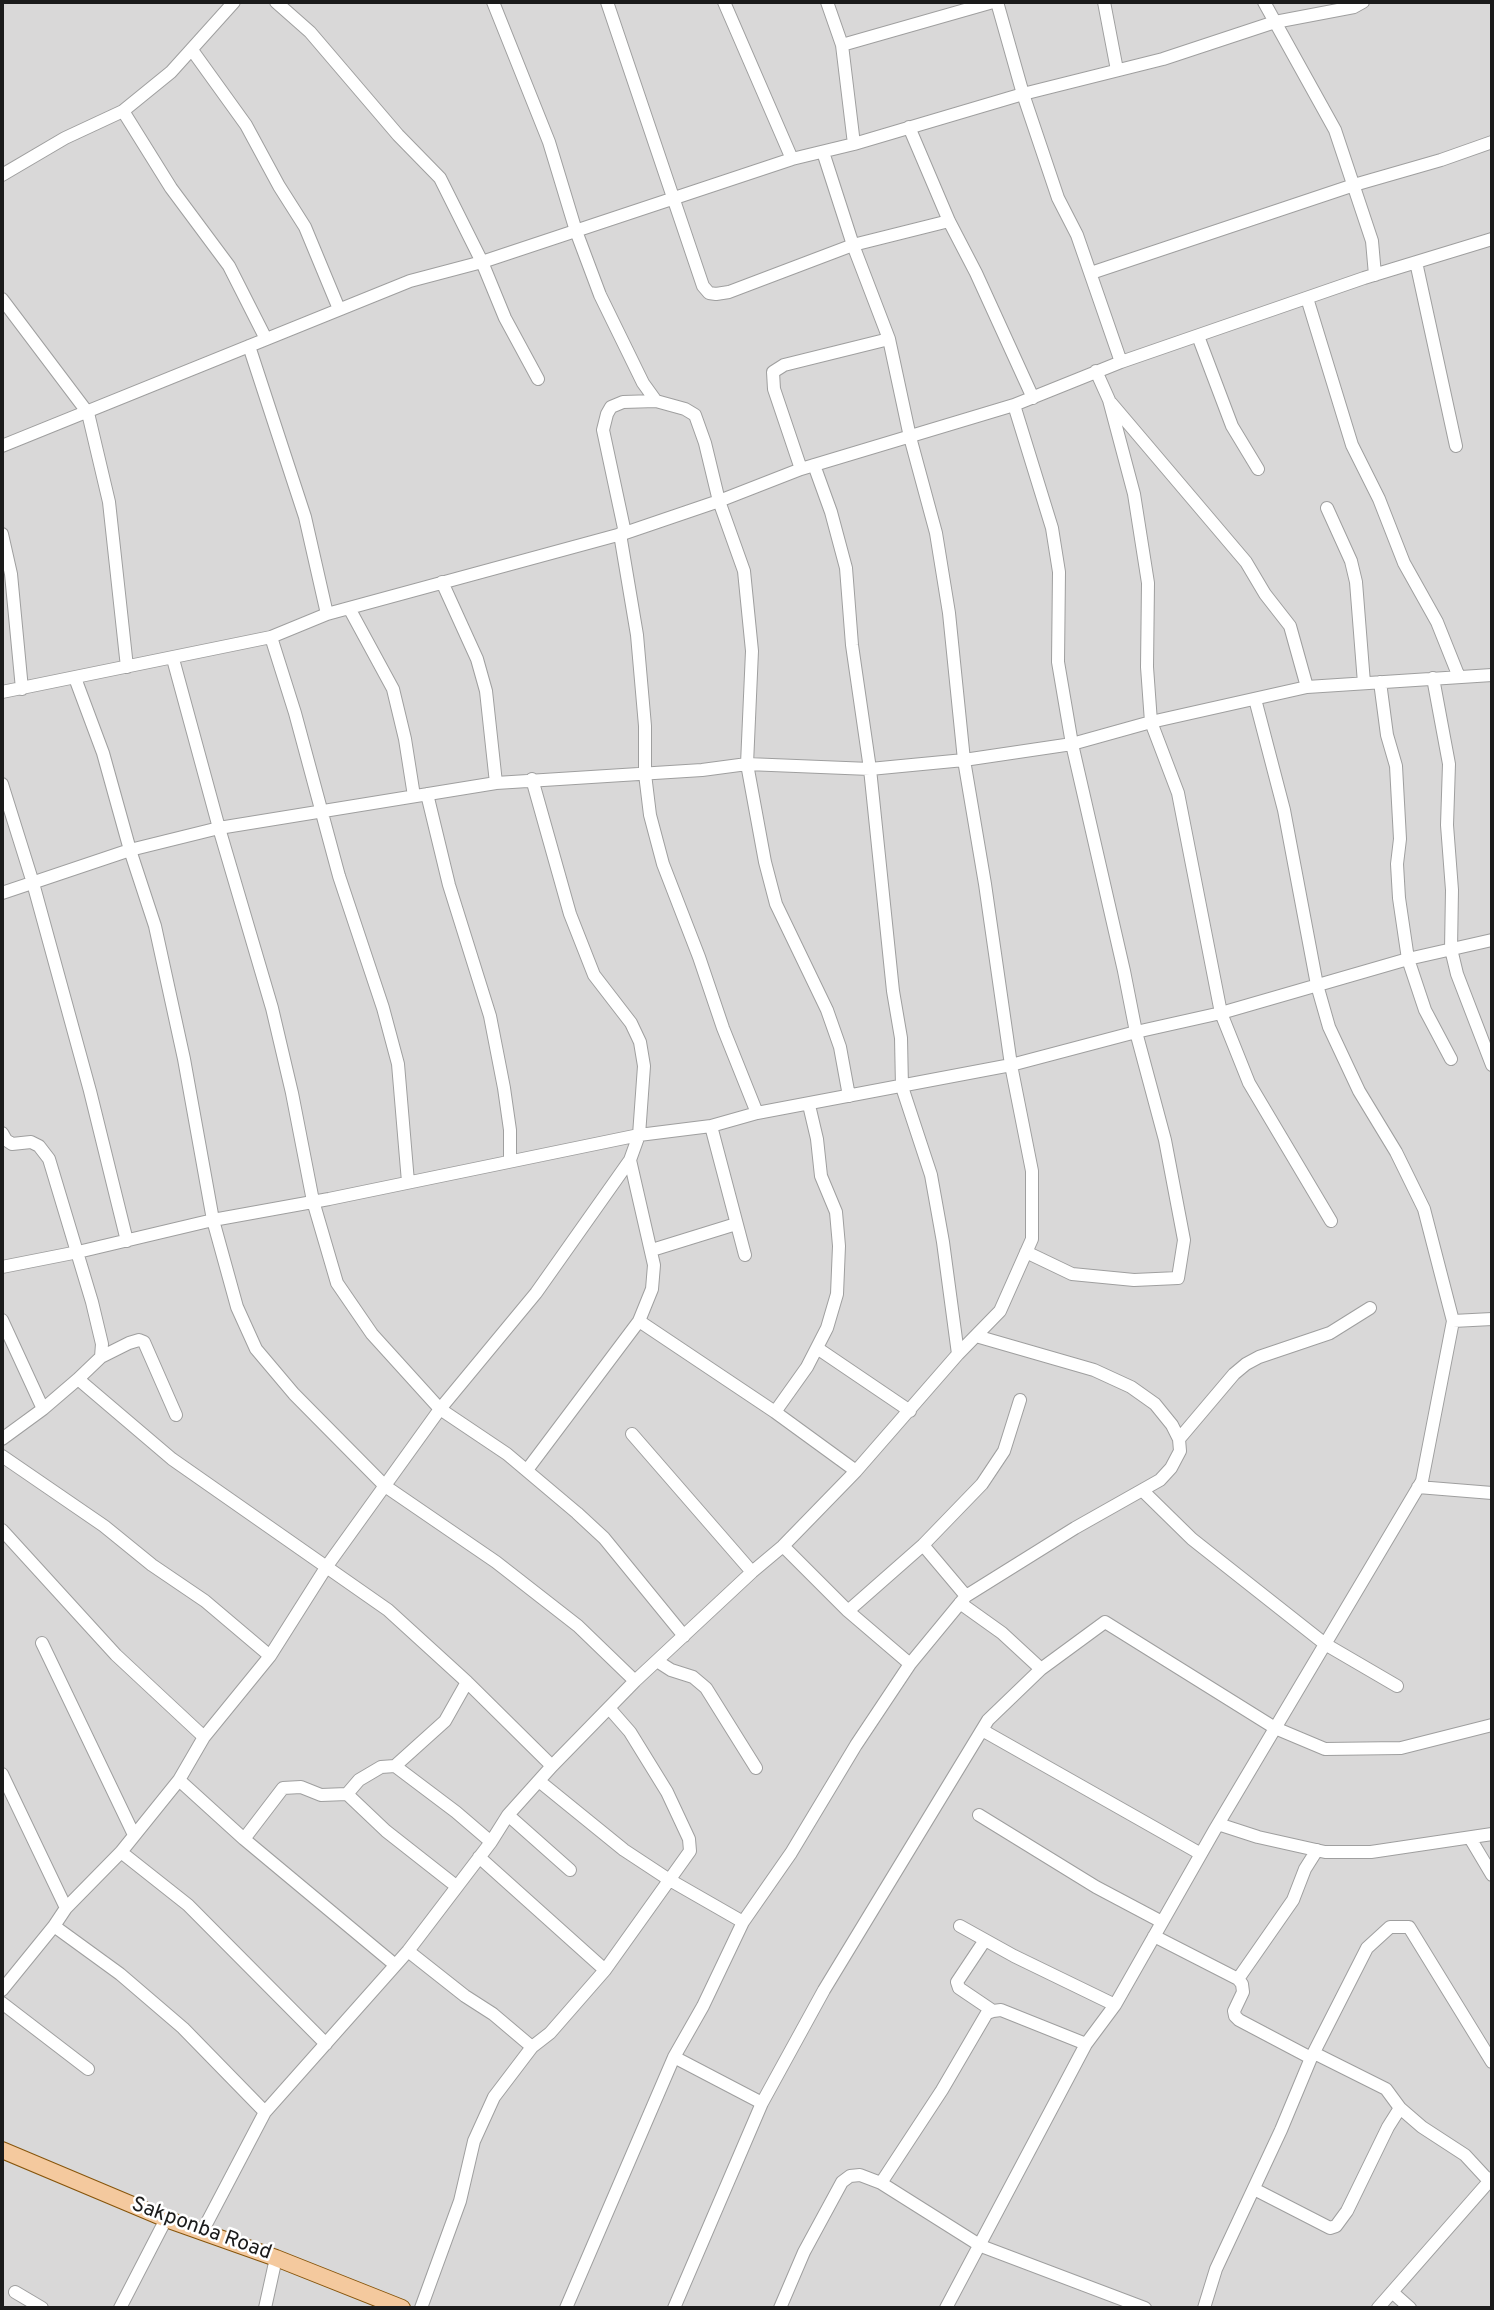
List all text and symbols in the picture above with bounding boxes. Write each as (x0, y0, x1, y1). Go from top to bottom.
street label: Sakponba Road (128, 2193, 274, 2267)

